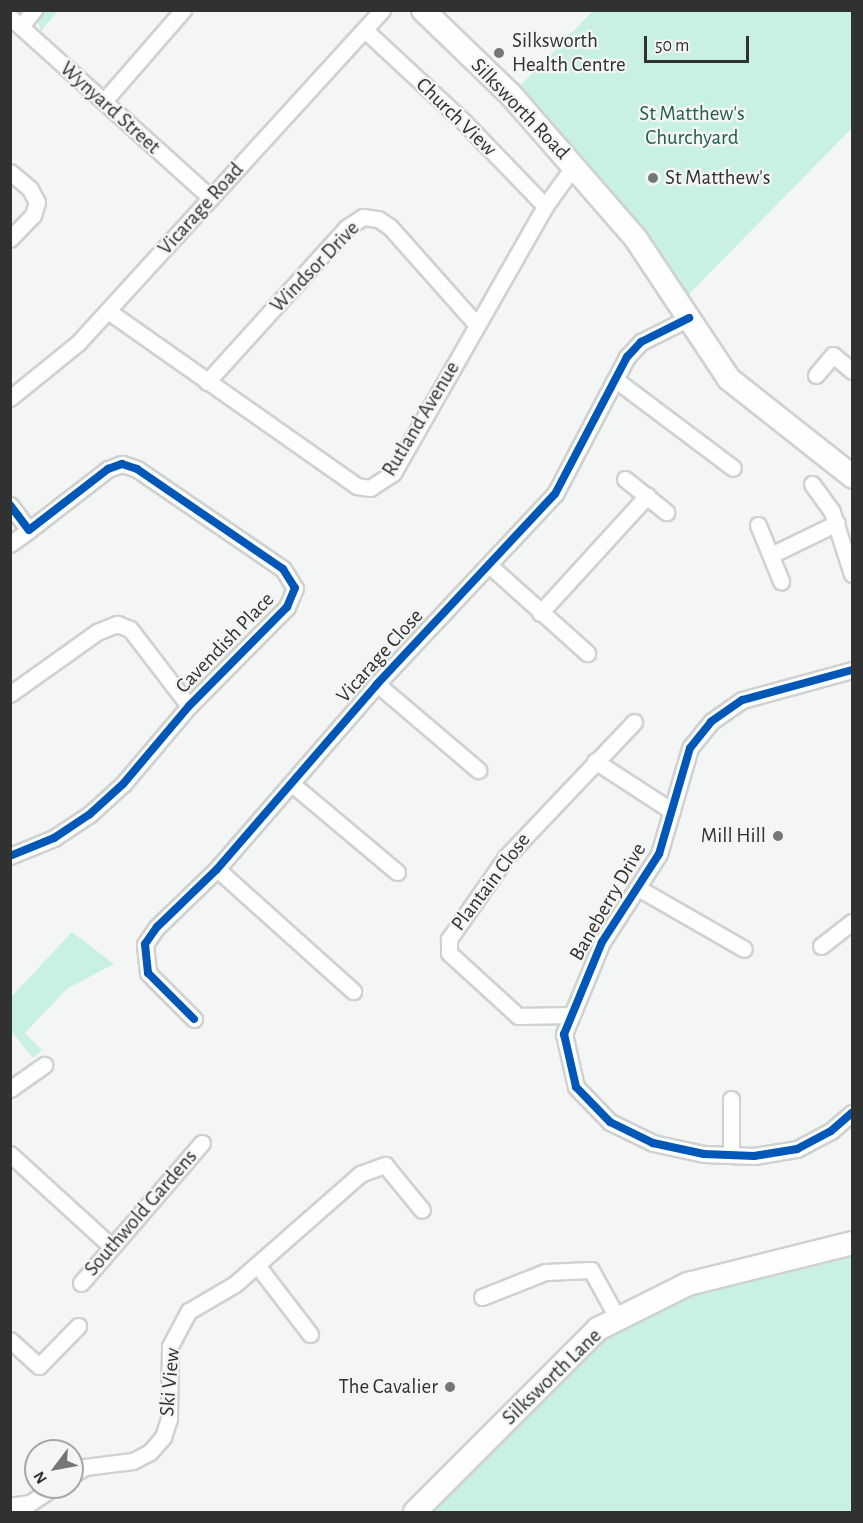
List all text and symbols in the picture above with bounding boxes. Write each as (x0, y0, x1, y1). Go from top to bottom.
scale bar (647, 24, 752, 62)
place label: Silksworth Health Centre (512, 28, 626, 78)
text: 50 m (655, 37, 689, 55)
marker: Silksworth Health Centre (490, 44, 508, 62)
street label: Silksworth Road (465, 53, 575, 165)
street label: Wynyard Street (55, 56, 165, 160)
street label: Church View (410, 72, 502, 162)
park label: St Matthew's Churchyard (639, 101, 745, 151)
street label: Vicarage Road (153, 158, 249, 260)
place label: St Matthew's (665, 165, 771, 191)
marker: St Matthew's (646, 171, 660, 185)
street label: Windsor Drive (265, 216, 365, 318)
street label: Rutland Avenue (377, 357, 465, 481)
street label: Cavendish Place (170, 587, 280, 699)
street label: Vicarage Close (331, 604, 429, 708)
place label: Mill Hill (701, 823, 766, 849)
street label: Plantain Close (446, 828, 536, 936)
marker: Mill Hill (771, 829, 785, 843)
street label: Baneberry Drive (564, 839, 652, 965)
street label: Southwold Gardens (79, 1145, 203, 1281)
street label: Silksworth Lane (497, 1323, 607, 1431)
street label: Ski View (154, 1347, 186, 1417)
place label: The Cavalier (339, 1374, 438, 1400)
marker: The Cavalier (443, 1380, 457, 1394)
north arrow (24, 1439, 84, 1499)
text: N (31, 1469, 50, 1486)

